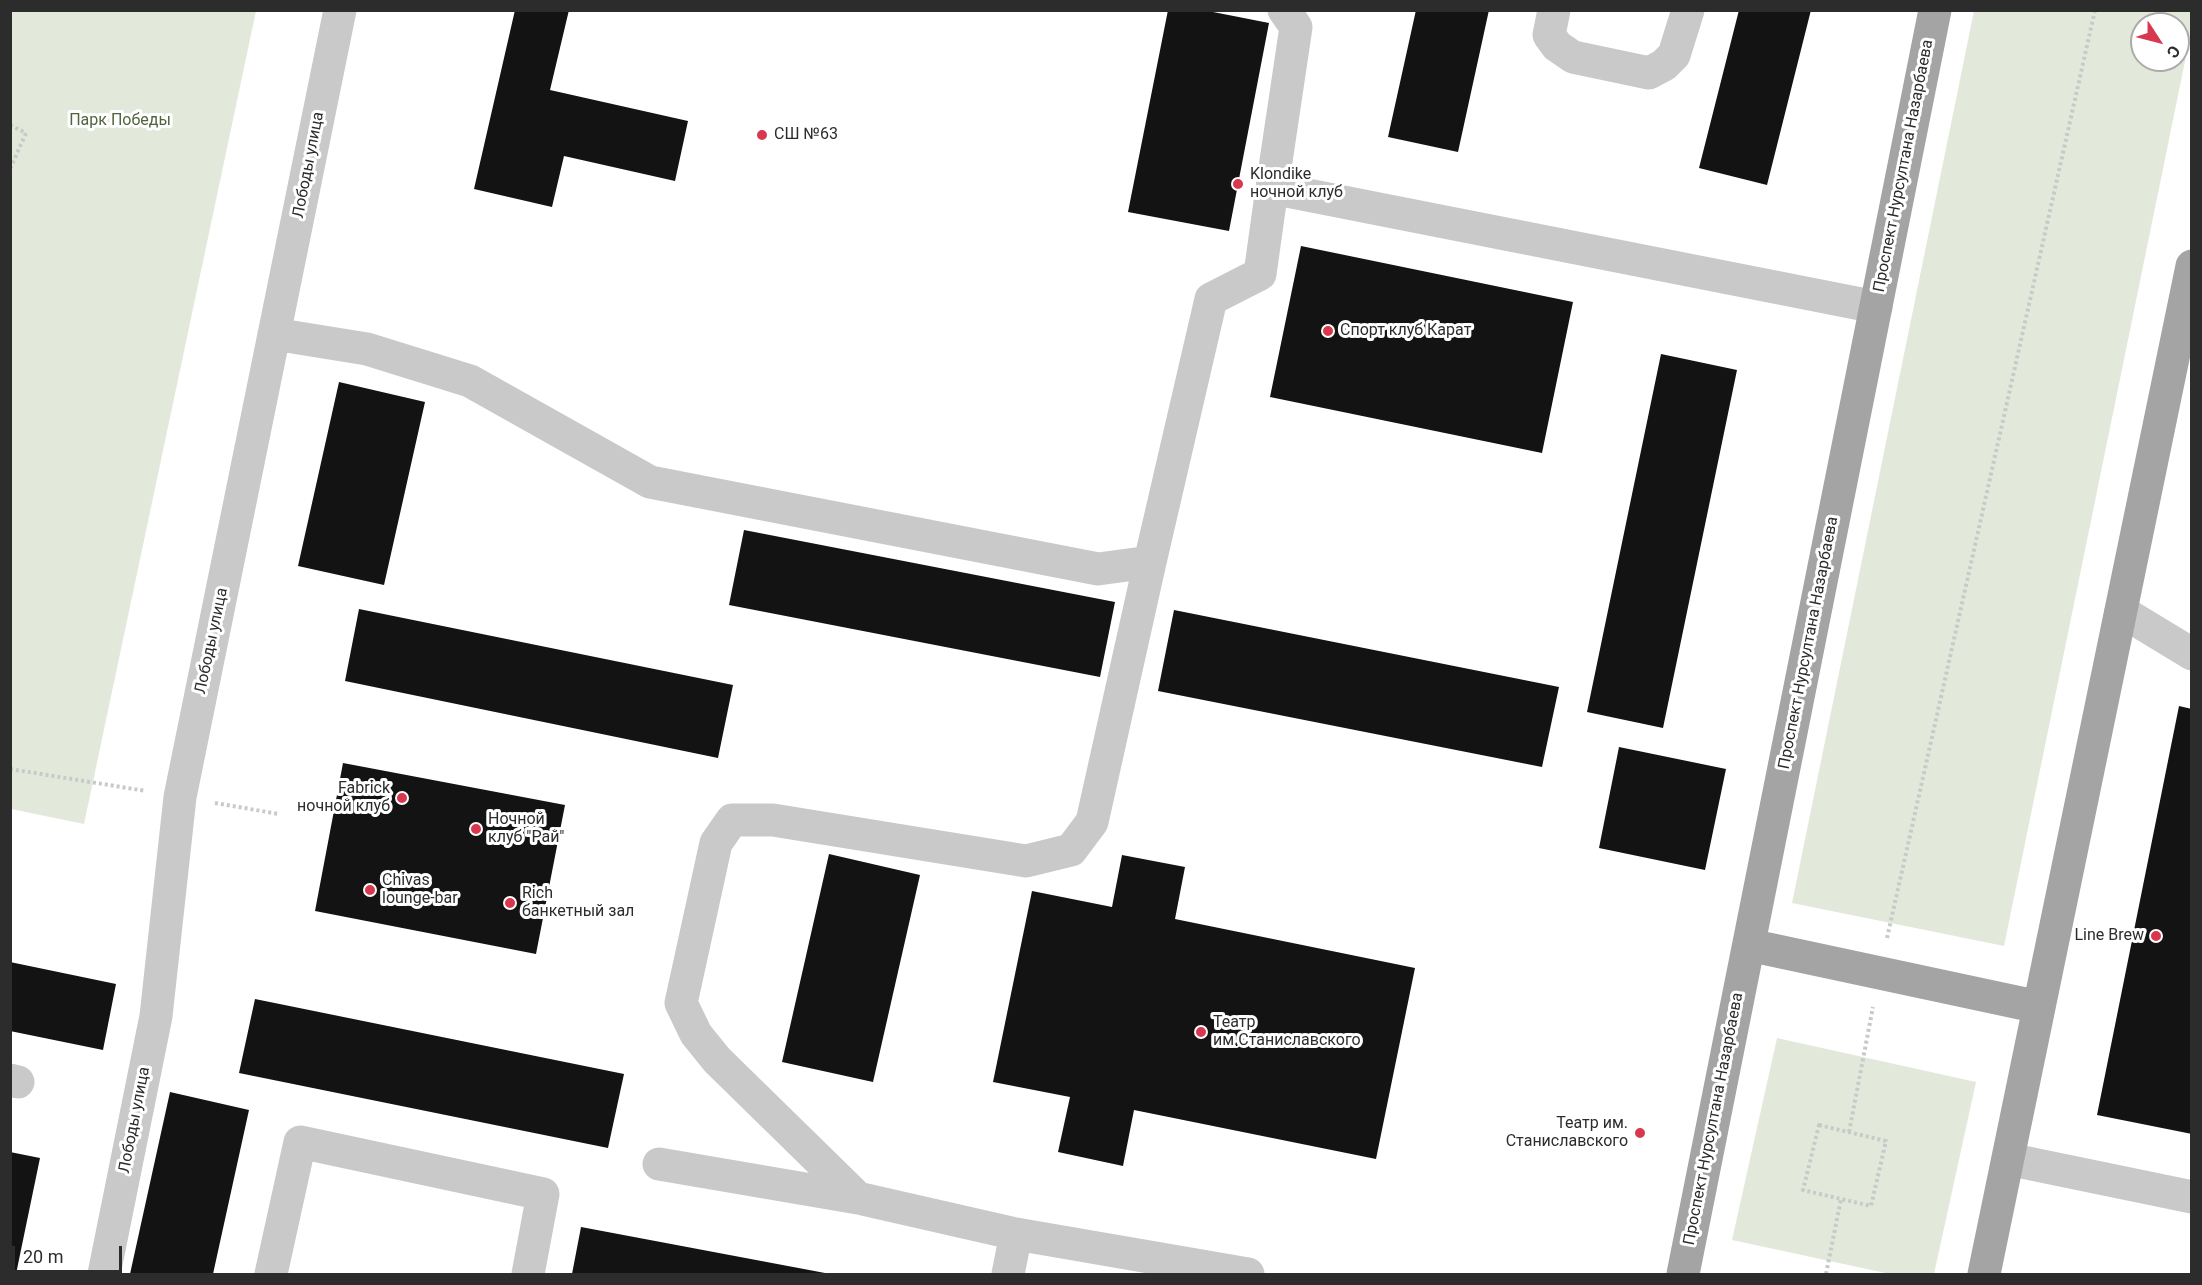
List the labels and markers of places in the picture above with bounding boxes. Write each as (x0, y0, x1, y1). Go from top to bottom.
place label: СШ №63 (774, 125, 838, 145)
marker: СШ №63 (755, 128, 769, 142)
place label: Klondike ночной клуб (1250, 165, 1343, 203)
marker: Klondike ночной клуб (1231, 177, 1245, 191)
place label: Спорт клуб Карат (1340, 321, 1471, 341)
marker: Спорт клуб Карат (1321, 324, 1335, 338)
place label: Fabrick ночной клуб (297, 779, 390, 817)
marker: Fabrick ночной клуб (395, 791, 409, 805)
place label: Ночной клуб "Рай" (488, 810, 564, 848)
marker: Ночной клуб "Рай" (469, 822, 483, 836)
place label: Chivas lounge-bar (382, 871, 458, 909)
marker: Chivas lounge-bar (363, 883, 377, 897)
place label: Rich банкетный зал (522, 884, 634, 922)
marker: Rich банкетный зал (503, 896, 517, 910)
place label: Line Brew (2074, 926, 2144, 946)
marker: Line Brew (2149, 929, 2163, 943)
place label: Театр им.Станиславского (1213, 1013, 1361, 1051)
marker: Театр им.Станиславского (1194, 1025, 1208, 1039)
place label: Театр им. Станиславского (1506, 1114, 1628, 1152)
marker: Театр им. Станиславского (1633, 1126, 1647, 1140)

